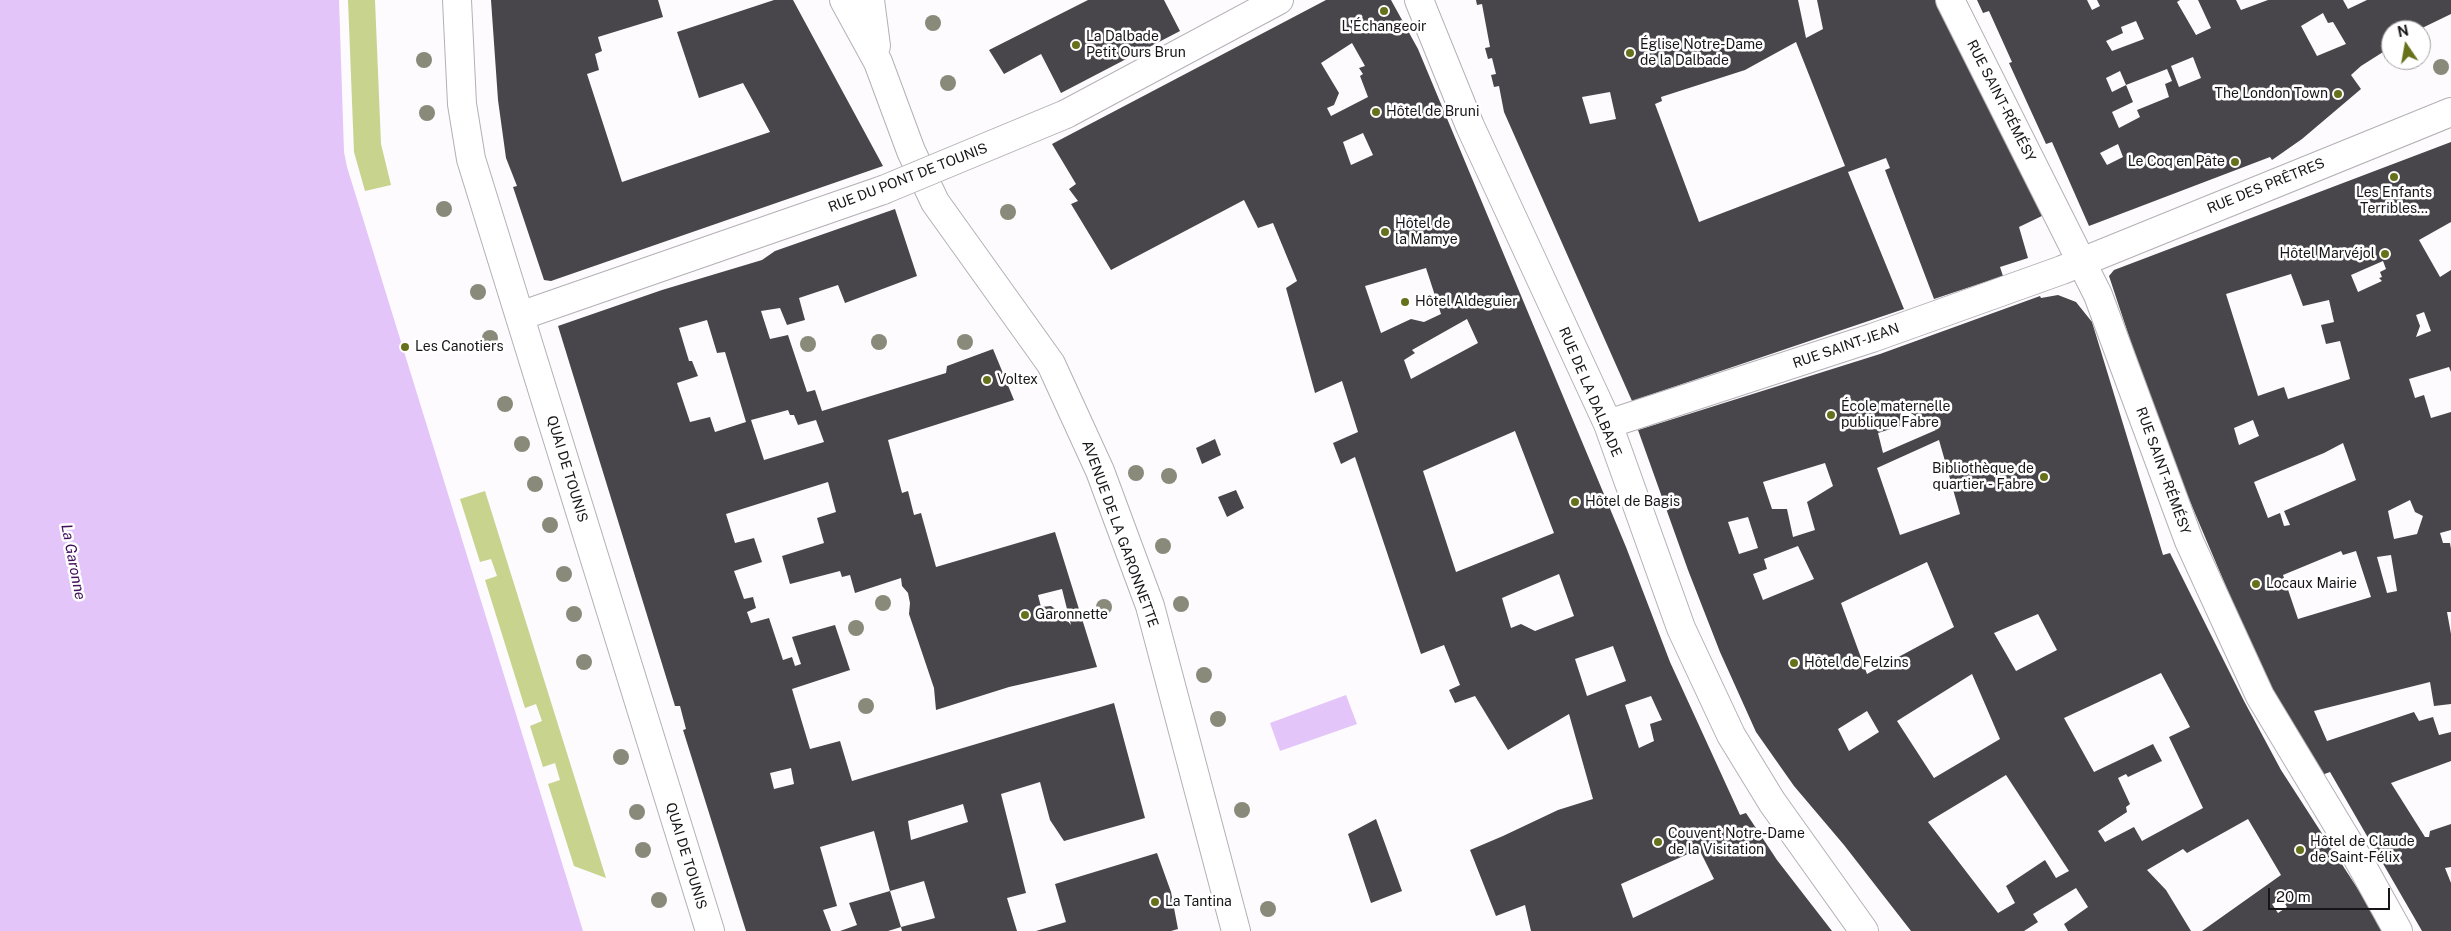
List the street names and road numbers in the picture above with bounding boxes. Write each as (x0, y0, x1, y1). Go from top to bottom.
street label: RUE SAINT-RÉMÉSY (1963, 37, 2039, 165)
street label: RUE DU PONT DE TOUNIS (826, 140, 990, 216)
street label: RUE DES PRÊTRES (2205, 155, 2327, 217)
street label: RUE SAINT-JEAN (1791, 320, 1901, 372)
street label: RUE DE LA DALBADE (1555, 324, 1625, 460)
street label: RUE SAINT-RÉMÉSY (2132, 405, 2194, 537)
street label: QUAI DE TOUNIS (543, 414, 591, 524)
street label: AVENUE DE LA GARONNETTE (1078, 438, 1162, 630)
street label: QUAI DE TOUNIS (662, 801, 710, 911)

